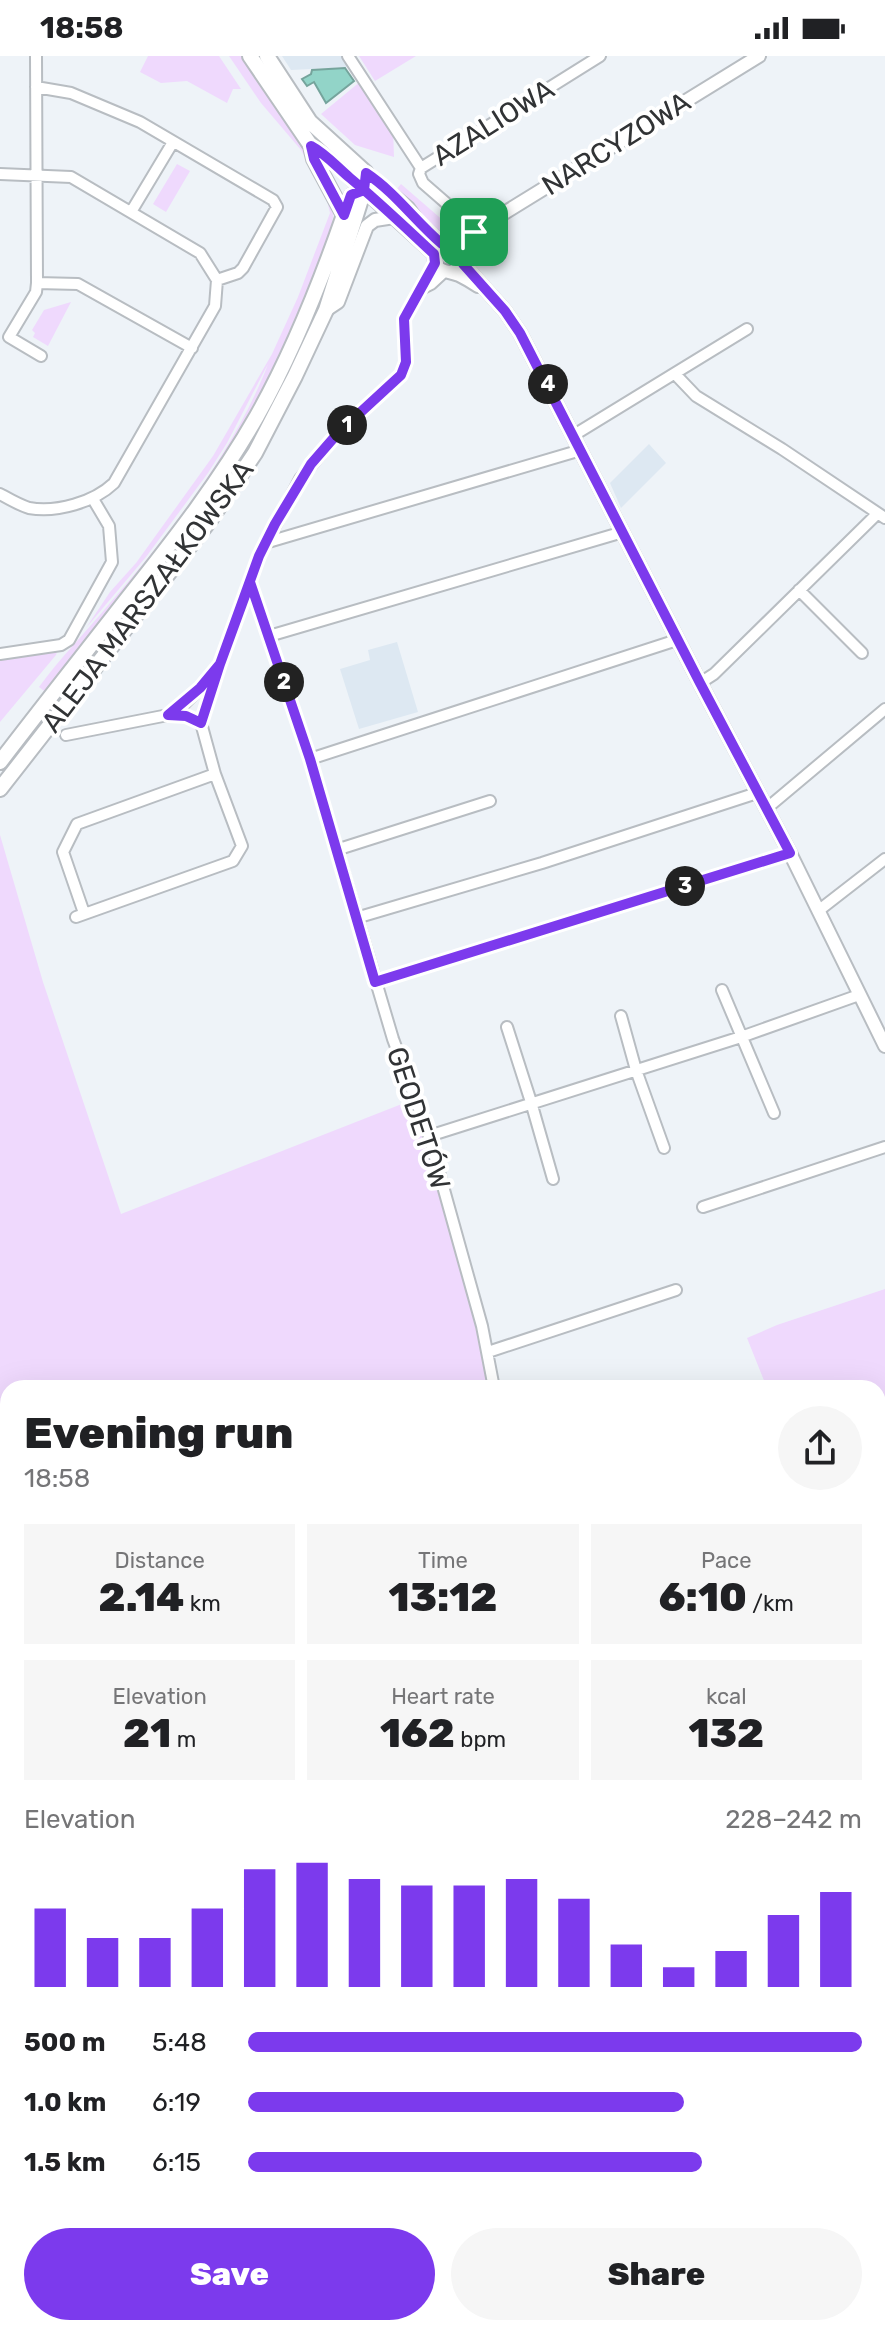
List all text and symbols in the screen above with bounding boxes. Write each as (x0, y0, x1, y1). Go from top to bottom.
text: 18:58 (40, 10, 124, 46)
street label: AZALIOWA (426, 72, 560, 173)
street label: NARCYZOWA (536, 85, 697, 202)
pin (440, 198, 508, 266)
icon: arrive (452, 210, 496, 254)
pin: 4 (528, 364, 568, 404)
text: 4 (540, 370, 556, 397)
pin: 1 (327, 405, 367, 445)
text: 1 (342, 411, 352, 438)
street label: ALEJA MARSZAŁKOWSKA (34, 454, 261, 739)
pin: 2 (264, 662, 304, 702)
text: 2 (277, 668, 291, 695)
pin: 3 (665, 866, 705, 906)
text: 3 (678, 872, 692, 899)
street label: GEODETÓW (380, 1043, 457, 1194)
button: share (778, 1406, 862, 1490)
text: Evening run (24, 1407, 293, 1459)
text: 18:58 (24, 1463, 90, 1494)
text: Distance (115, 1547, 205, 1574)
text: Time (418, 1547, 468, 1574)
text: Pace (701, 1547, 752, 1574)
text: 2.14 (99, 1574, 184, 1621)
text: 13:12 (389, 1574, 497, 1621)
text: 6:10 (659, 1574, 747, 1621)
text: km (184, 1590, 221, 1617)
text: /km (747, 1590, 794, 1617)
text: Elevation (113, 1683, 207, 1710)
text: Heart rate (391, 1683, 495, 1710)
text: kcal (706, 1683, 747, 1710)
text: 21 (123, 1710, 171, 1757)
text: 162 (380, 1710, 455, 1757)
text: 132 (689, 1710, 764, 1757)
text: m (171, 1726, 196, 1753)
text: bpm (455, 1726, 506, 1753)
text: Elevation (24, 1804, 135, 1835)
text: 228–242 m (725, 1804, 862, 1835)
text: 500 m (24, 2027, 106, 2058)
text: 5:48 (152, 2027, 207, 2058)
text: 1.0 km (24, 2087, 106, 2118)
text: 6:19 (152, 2087, 201, 2118)
text: 1.5 km (24, 2147, 106, 2178)
text: 6:15 (152, 2147, 201, 2178)
button: Save (24, 2228, 435, 2320)
button: Share (451, 2228, 862, 2320)

